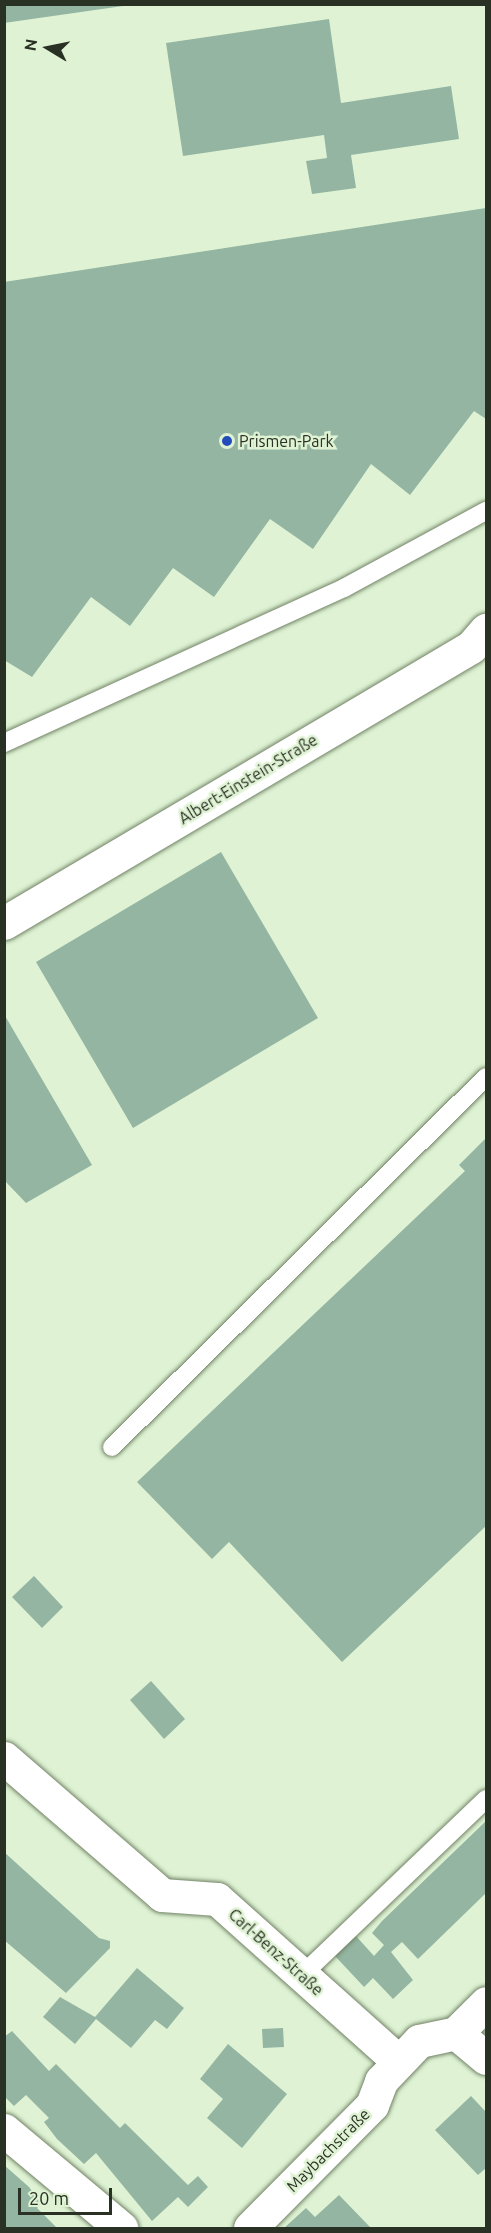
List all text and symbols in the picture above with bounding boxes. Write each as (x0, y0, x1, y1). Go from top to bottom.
north arrow (18, 18, 78, 78)
text: N (20, 37, 40, 52)
place label: Prismen-Park (239, 431, 334, 451)
marker: Prismen-Park (220, 434, 234, 448)
street label: Albert-Einstein-Straße (175, 730, 321, 828)
street label: Carl-Benz-Straße (225, 1905, 327, 1999)
street label: Maybachstraße (282, 2104, 374, 2196)
scale bar (21, 2176, 116, 2214)
text: 20 m (29, 2188, 69, 2208)

